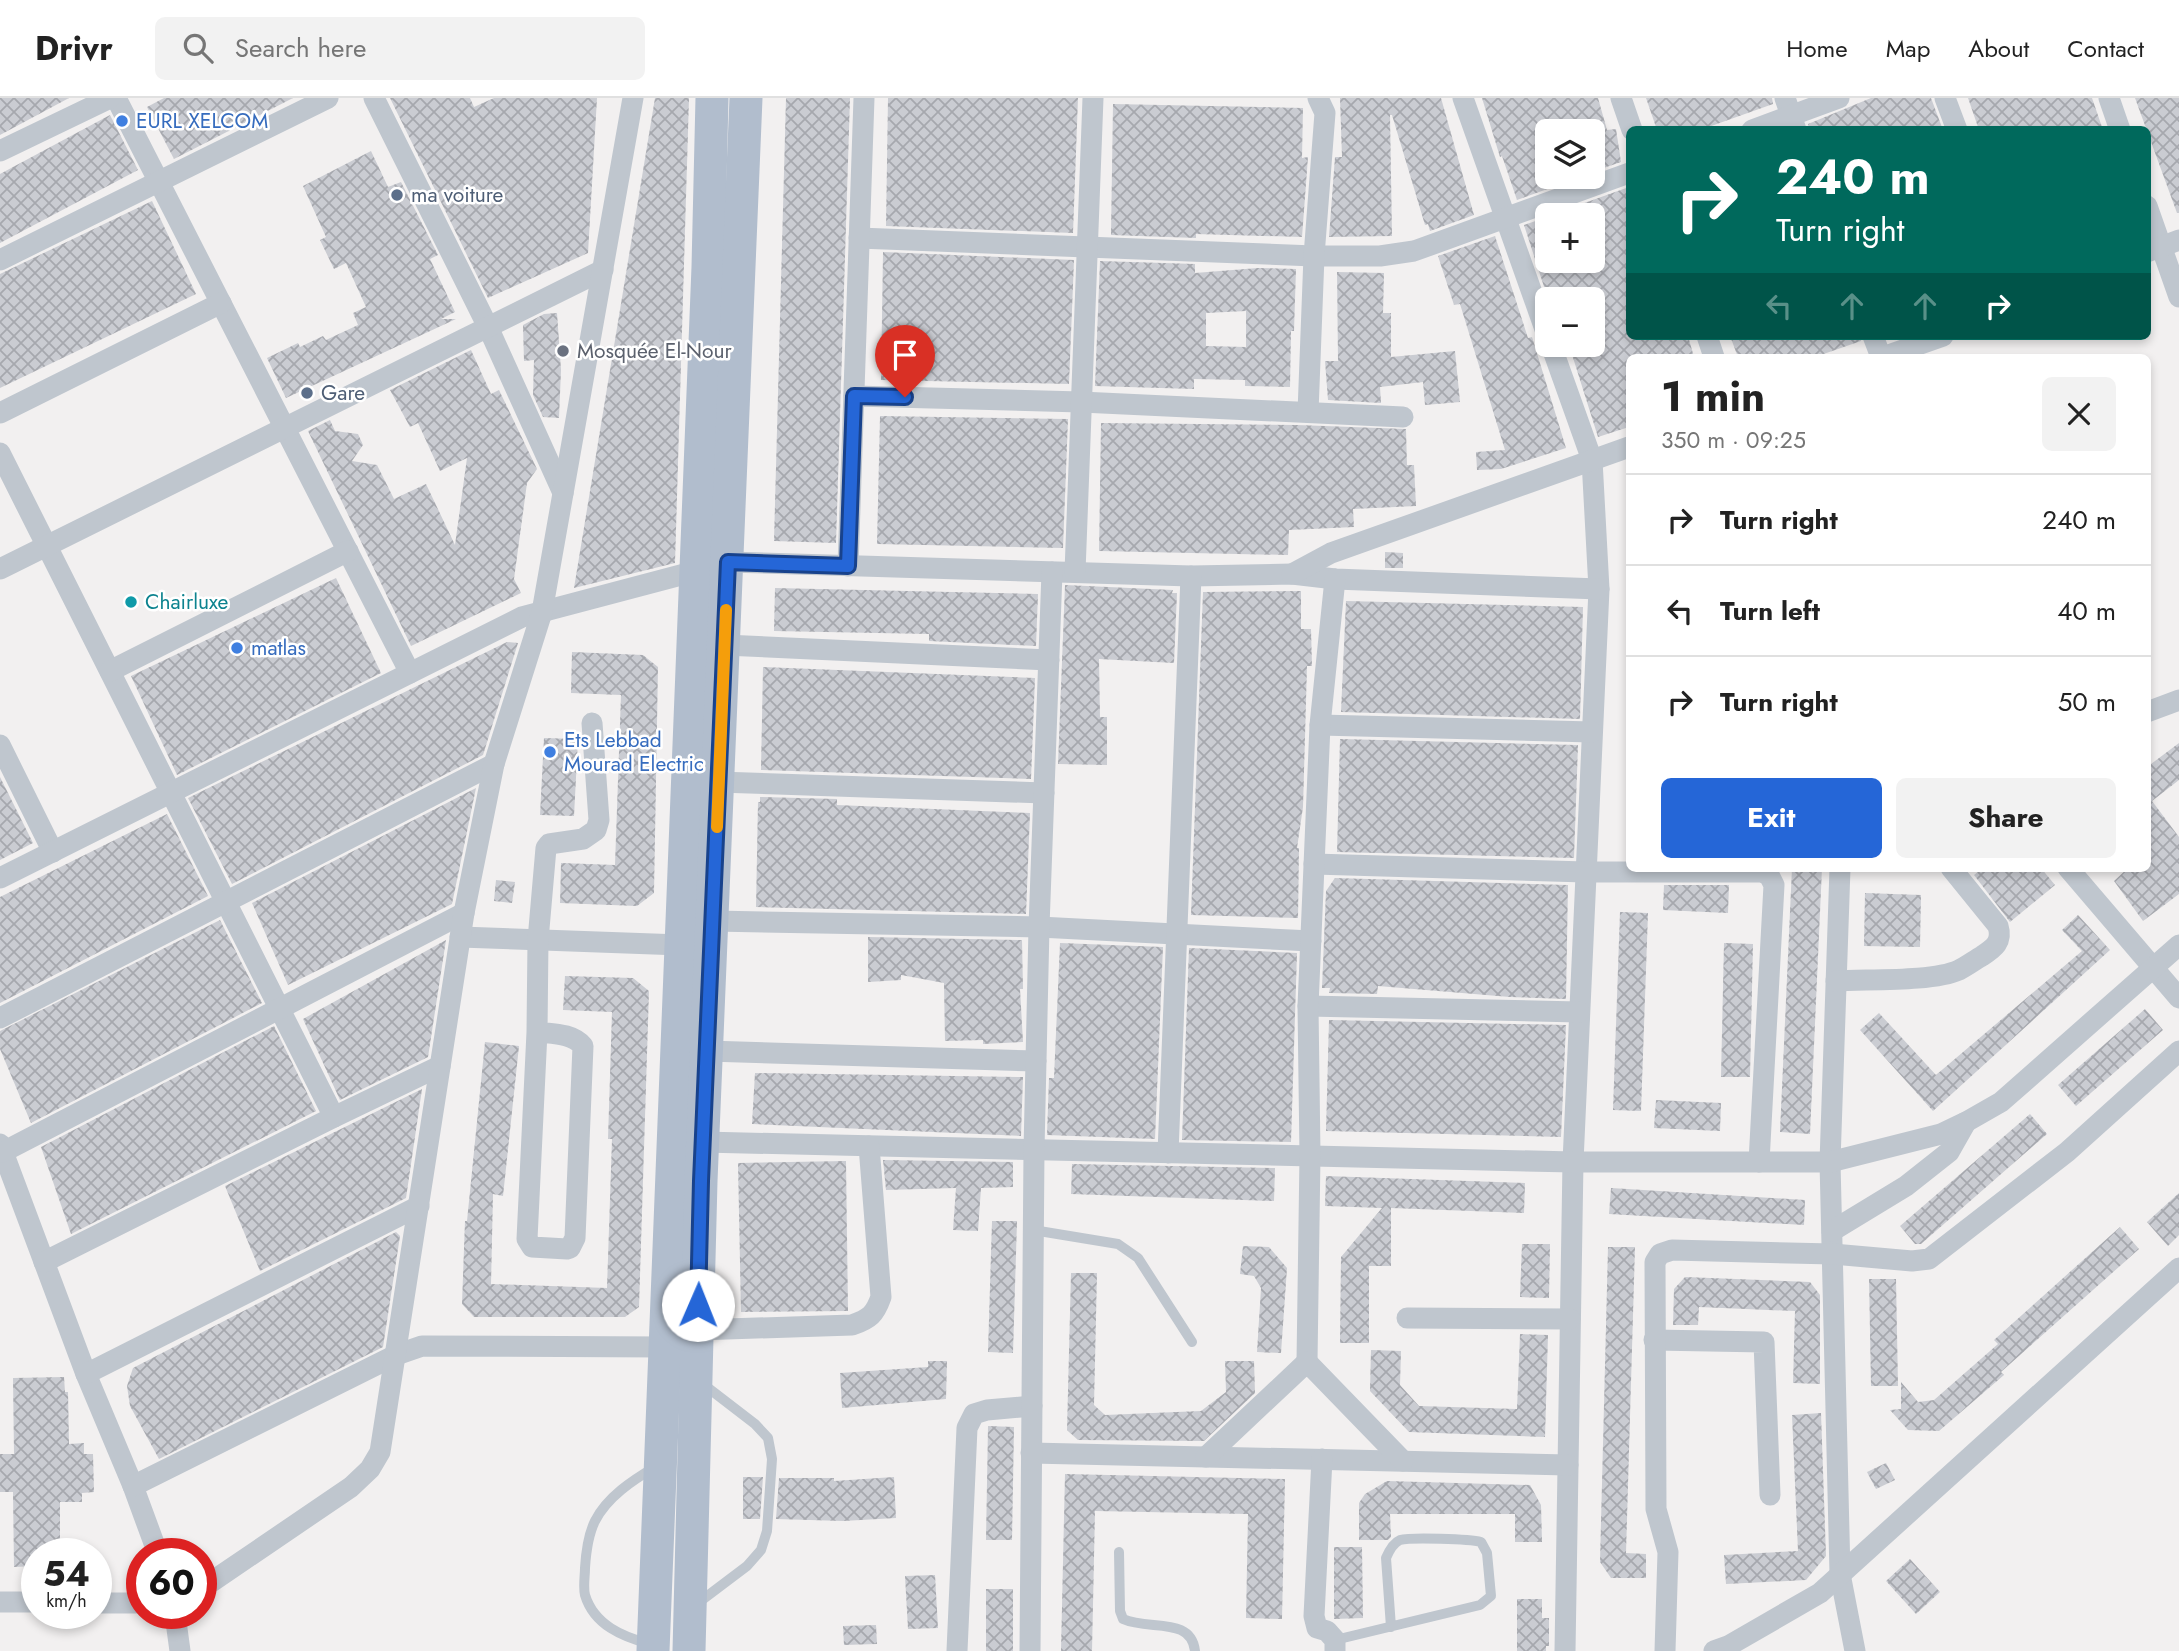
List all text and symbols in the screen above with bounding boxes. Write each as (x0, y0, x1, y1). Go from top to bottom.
search box (155, 17, 645, 80)
text: Drivr (35, 25, 113, 72)
icon: search (179, 29, 217, 67)
text: Search here (235, 29, 366, 67)
text: Home (1786, 31, 1848, 66)
text: Map (1886, 31, 1930, 66)
text: About (1968, 31, 2029, 66)
text: Contact (2067, 31, 2144, 66)
place label: EURL XELCOM (136, 106, 268, 136)
marker: EURL XELCOM (114, 113, 130, 129)
map controls (1535, 119, 1605, 357)
button: layers (1535, 119, 1605, 189)
text: 240 m (1776, 142, 1930, 212)
icon: right (1661, 154, 1752, 245)
place label: ma voiture (411, 180, 504, 210)
marker: ma voiture (389, 187, 405, 203)
button: + (1535, 203, 1605, 273)
text: Turn right (1776, 207, 1905, 253)
button: − (1535, 287, 1605, 357)
icon: left (1760, 287, 1798, 325)
icon: ahead (1833, 287, 1871, 325)
icon: ahead (1906, 287, 1944, 325)
icon: right (1979, 287, 2017, 325)
pin (875, 325, 935, 397)
place label: Mosquée El-Nour (577, 336, 732, 366)
icon: arrive (886, 336, 924, 374)
marker: Mosquée El-Nour (555, 343, 571, 359)
text: 1 min (1661, 366, 1765, 427)
button: close (2042, 377, 2116, 451)
place label: Gare (321, 378, 365, 408)
marker: Gare (299, 385, 315, 401)
text: 350 m · 09:25 (1661, 423, 1806, 457)
icon: right (1661, 501, 1699, 539)
text: Turn right (1720, 501, 1838, 539)
text: 240 m (2042, 501, 2116, 539)
place label: Chairluxe (145, 587, 229, 617)
icon: left (1661, 592, 1699, 630)
text: Turn left (1720, 592, 1820, 630)
text: 40 m (2057, 592, 2116, 630)
marker: Chairluxe (123, 594, 139, 610)
place label: matlas (251, 633, 306, 663)
marker: matlas (229, 640, 245, 656)
icon: right (1661, 683, 1699, 721)
text: Turn right (1720, 683, 1838, 721)
text: 50 m (2058, 683, 2116, 721)
place label: Ets Lebbad Mourad Electric (564, 725, 704, 779)
marker: Ets Lebbad Mourad Electric (542, 744, 558, 760)
button: Exit (1661, 778, 1882, 858)
button: Share (1896, 778, 2116, 858)
position arrow (661, 1268, 735, 1342)
speed limit sign: 60 (126, 1538, 217, 1629)
text: 54 (43, 1549, 90, 1599)
text: km/h (46, 1588, 87, 1614)

